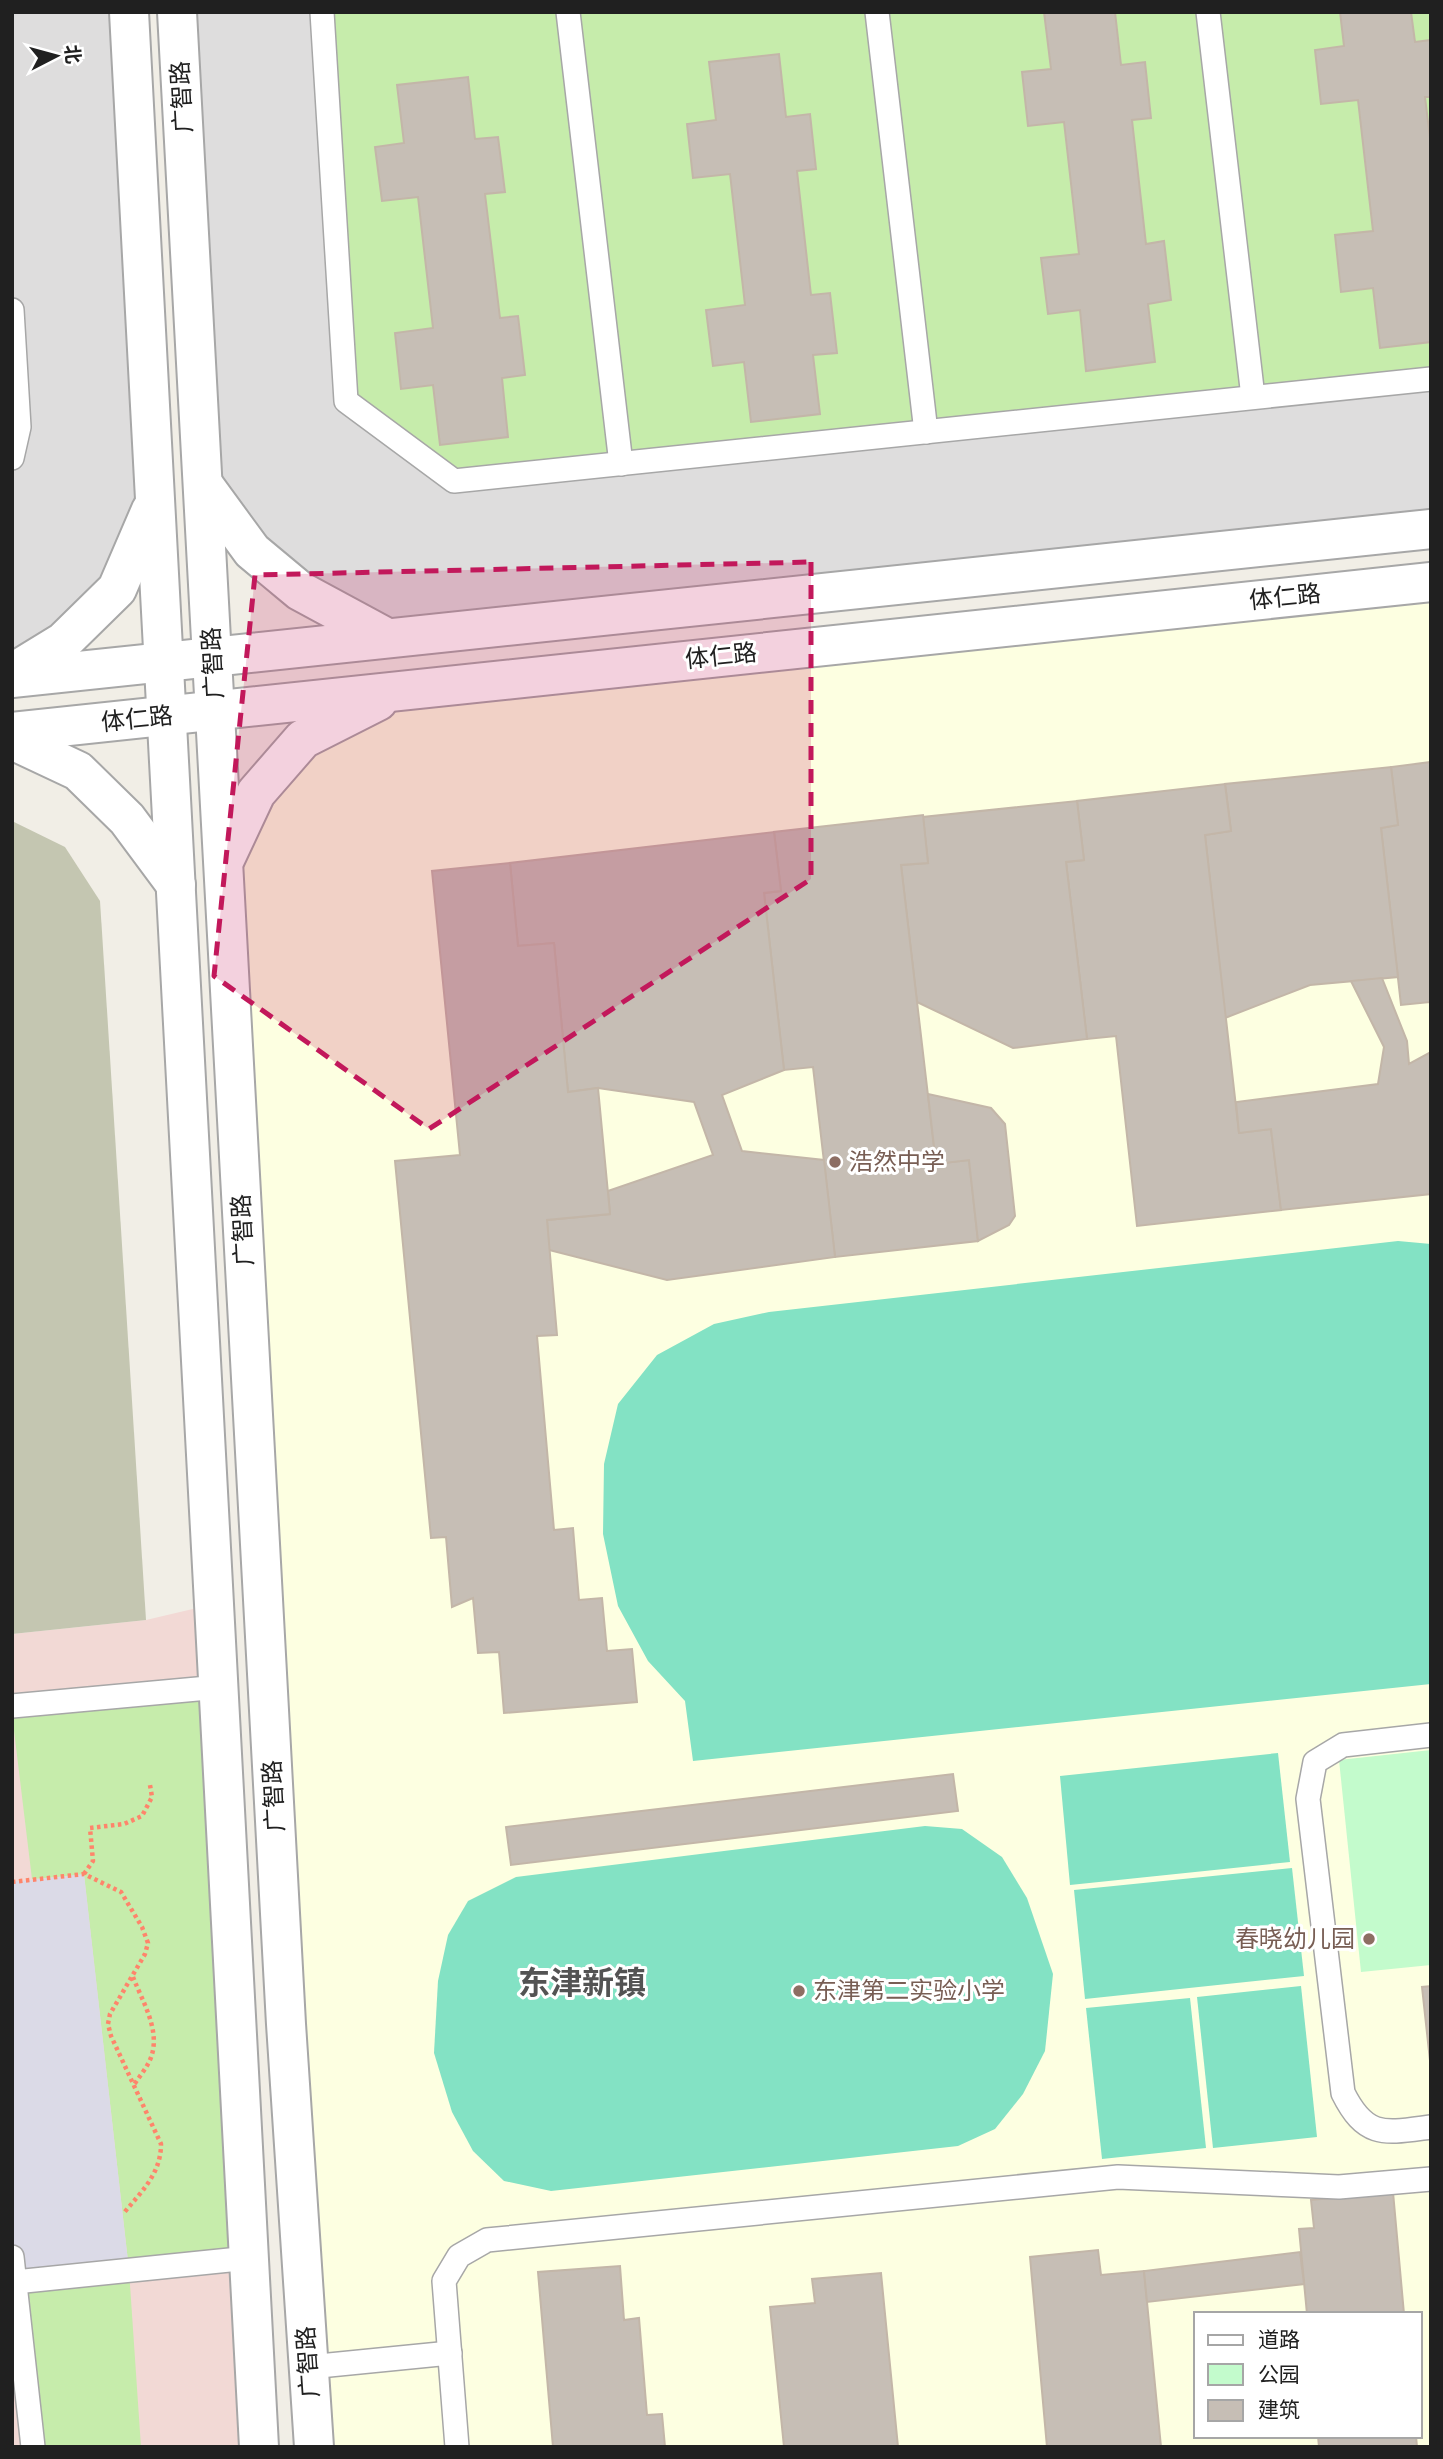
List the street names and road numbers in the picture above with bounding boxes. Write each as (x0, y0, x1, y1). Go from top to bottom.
street label: 广智路 (164, 60, 199, 134)
street label: 体仁路 (1248, 577, 1322, 616)
street label: 广智路 (195, 626, 230, 700)
street label: 体仁路 (684, 636, 758, 675)
street label: 体仁路 (100, 699, 174, 738)
street label: 广智路 (225, 1193, 260, 1267)
street label: 广智路 (256, 1759, 291, 1833)
street label: 广智路 (290, 2325, 325, 2399)

